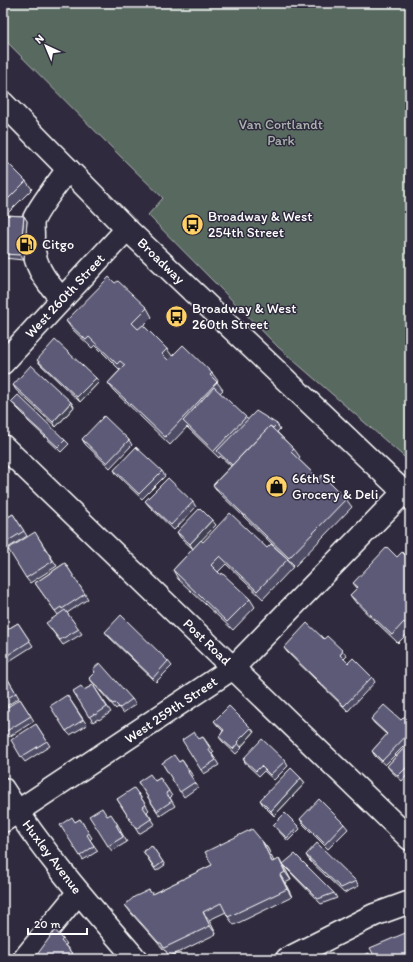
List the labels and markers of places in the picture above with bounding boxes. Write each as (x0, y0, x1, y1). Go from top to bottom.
place label: Broadway & West 254th Street (208, 208, 313, 241)
bus stop icon: Broadway & West 254th Street (179, 211, 205, 237)
fuel station icon: Citgo (13, 231, 39, 257)
place label: Citgo (42, 236, 74, 253)
place label: Broadway & West 260th Street (192, 300, 297, 333)
bus stop icon: Broadway & West 260th Street (163, 303, 189, 329)
place label: 66th St Grocery & Deli (292, 470, 378, 503)
shop icon: 66th St Grocery & Deli (264, 473, 290, 499)

